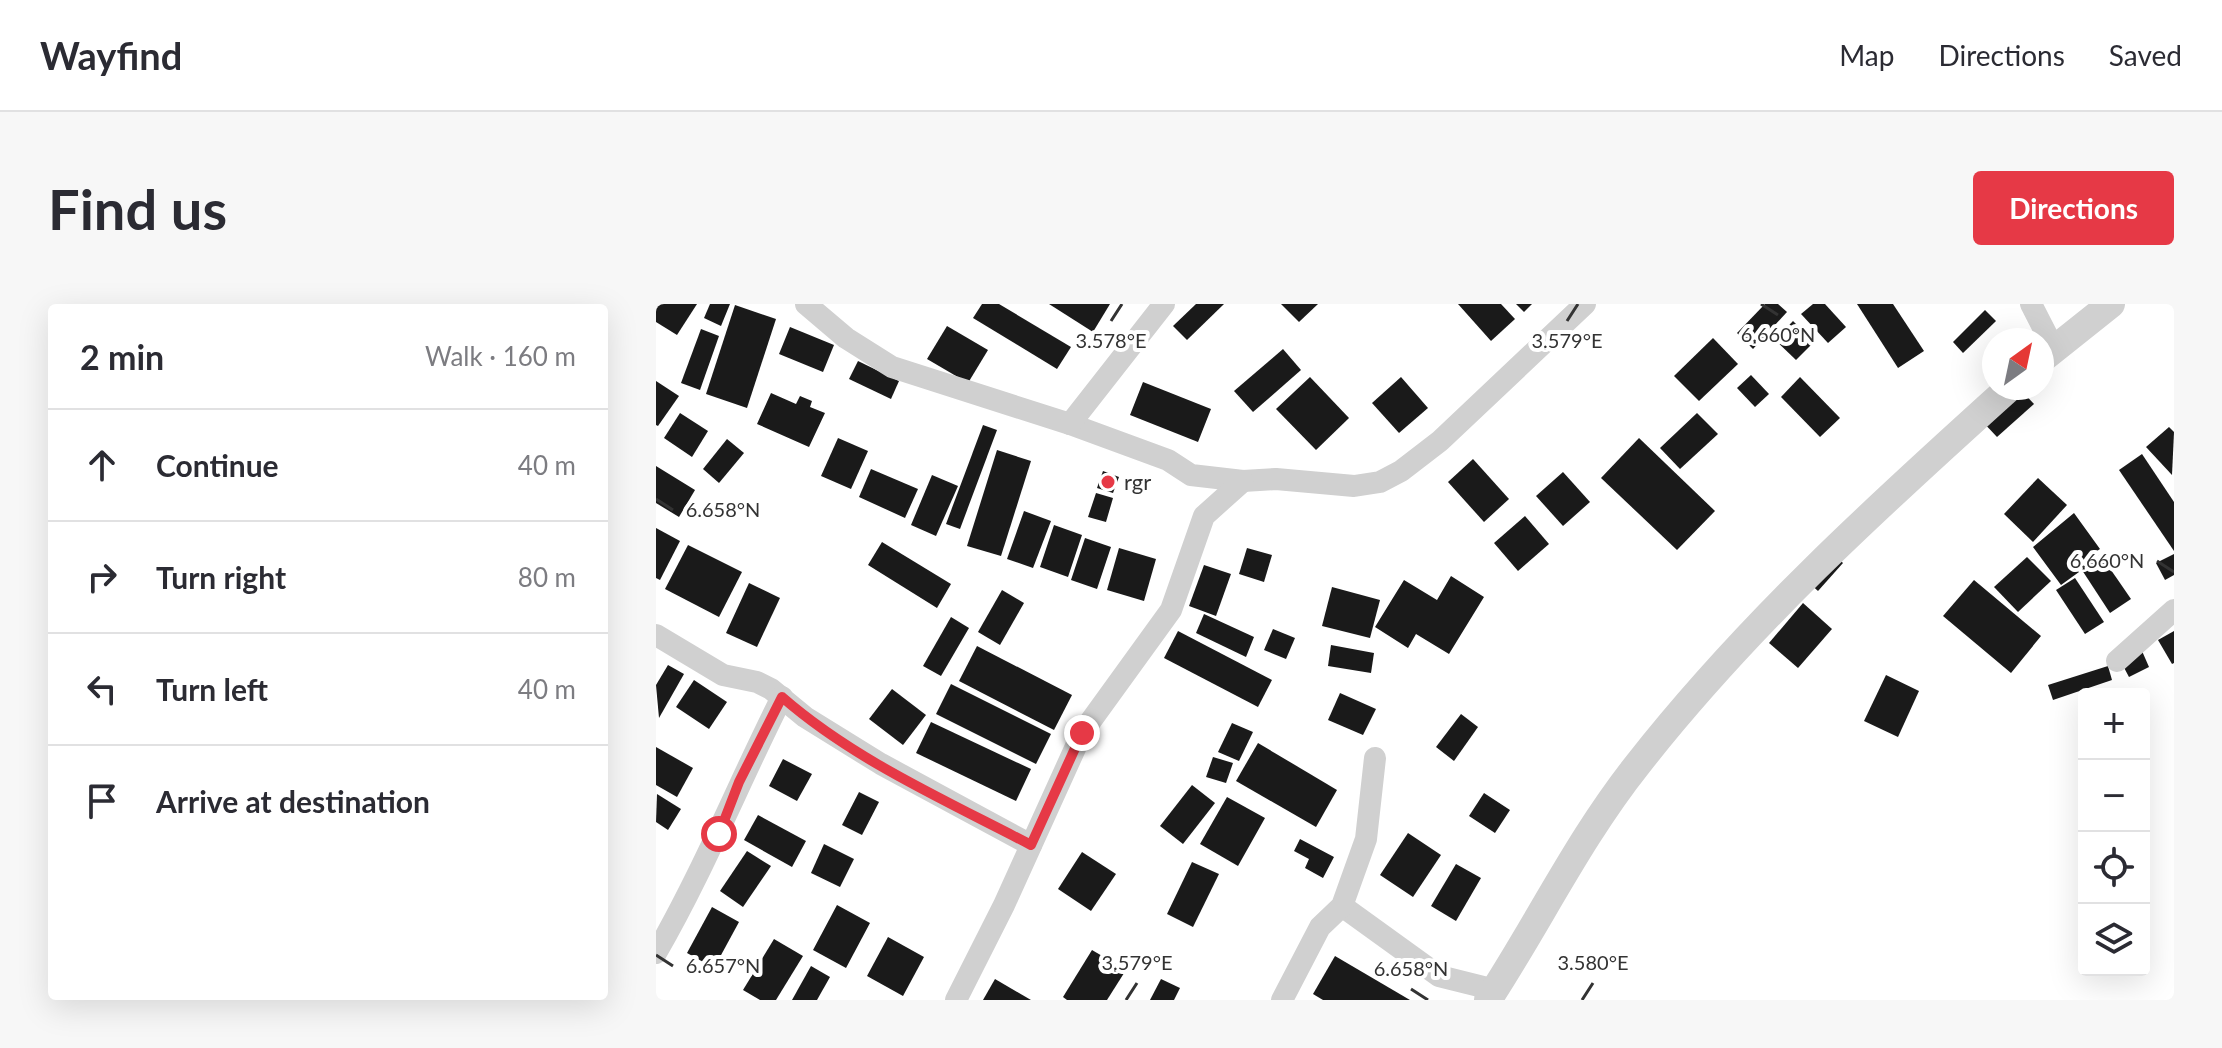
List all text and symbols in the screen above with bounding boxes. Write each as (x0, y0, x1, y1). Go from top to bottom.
text: Wayfind (40, 32, 182, 78)
text: Map (1839, 38, 1894, 72)
text: Directions (1938, 38, 2065, 72)
text: Saved (2109, 38, 2182, 72)
button: Directions (1973, 171, 2174, 245)
text: Find us (48, 175, 227, 242)
text: 6.660°N (1741, 322, 1815, 346)
text: 3.578°E (1076, 328, 1146, 352)
text: 3.579°E (1532, 328, 1602, 352)
north arrow (1982, 328, 2054, 400)
text: 2 min (80, 336, 164, 377)
text: Walk · 160 m (425, 340, 576, 372)
icon: ahead (80, 443, 124, 487)
text: Continue (156, 447, 279, 483)
text: 40 m (518, 449, 576, 481)
place label: rgr (1124, 468, 1151, 495)
marker: rgr (1099, 473, 1117, 491)
text: 6.658°N (686, 497, 760, 521)
text: 6.660°N (2070, 548, 2144, 572)
icon: right (80, 555, 124, 599)
text: Turn right (156, 559, 286, 595)
text: 80 m (518, 561, 576, 593)
icon: left (80, 667, 124, 711)
text: Turn left (156, 671, 268, 707)
text: 40 m (518, 673, 576, 705)
map controls (2078, 688, 2150, 976)
button: + (2078, 688, 2150, 760)
route end (1064, 715, 1100, 751)
button: − (2078, 760, 2150, 832)
icon: arrive (80, 779, 124, 823)
text: Arrive at destination (156, 783, 430, 819)
route start (701, 816, 737, 852)
button: locate (2078, 832, 2150, 904)
button: layers (2078, 904, 2150, 976)
text: 3.579°E (1102, 950, 1172, 974)
text: 3.580°E (1558, 950, 1628, 974)
text: 6.657°N (686, 953, 760, 977)
text: 6.658°N (1374, 956, 1448, 980)

